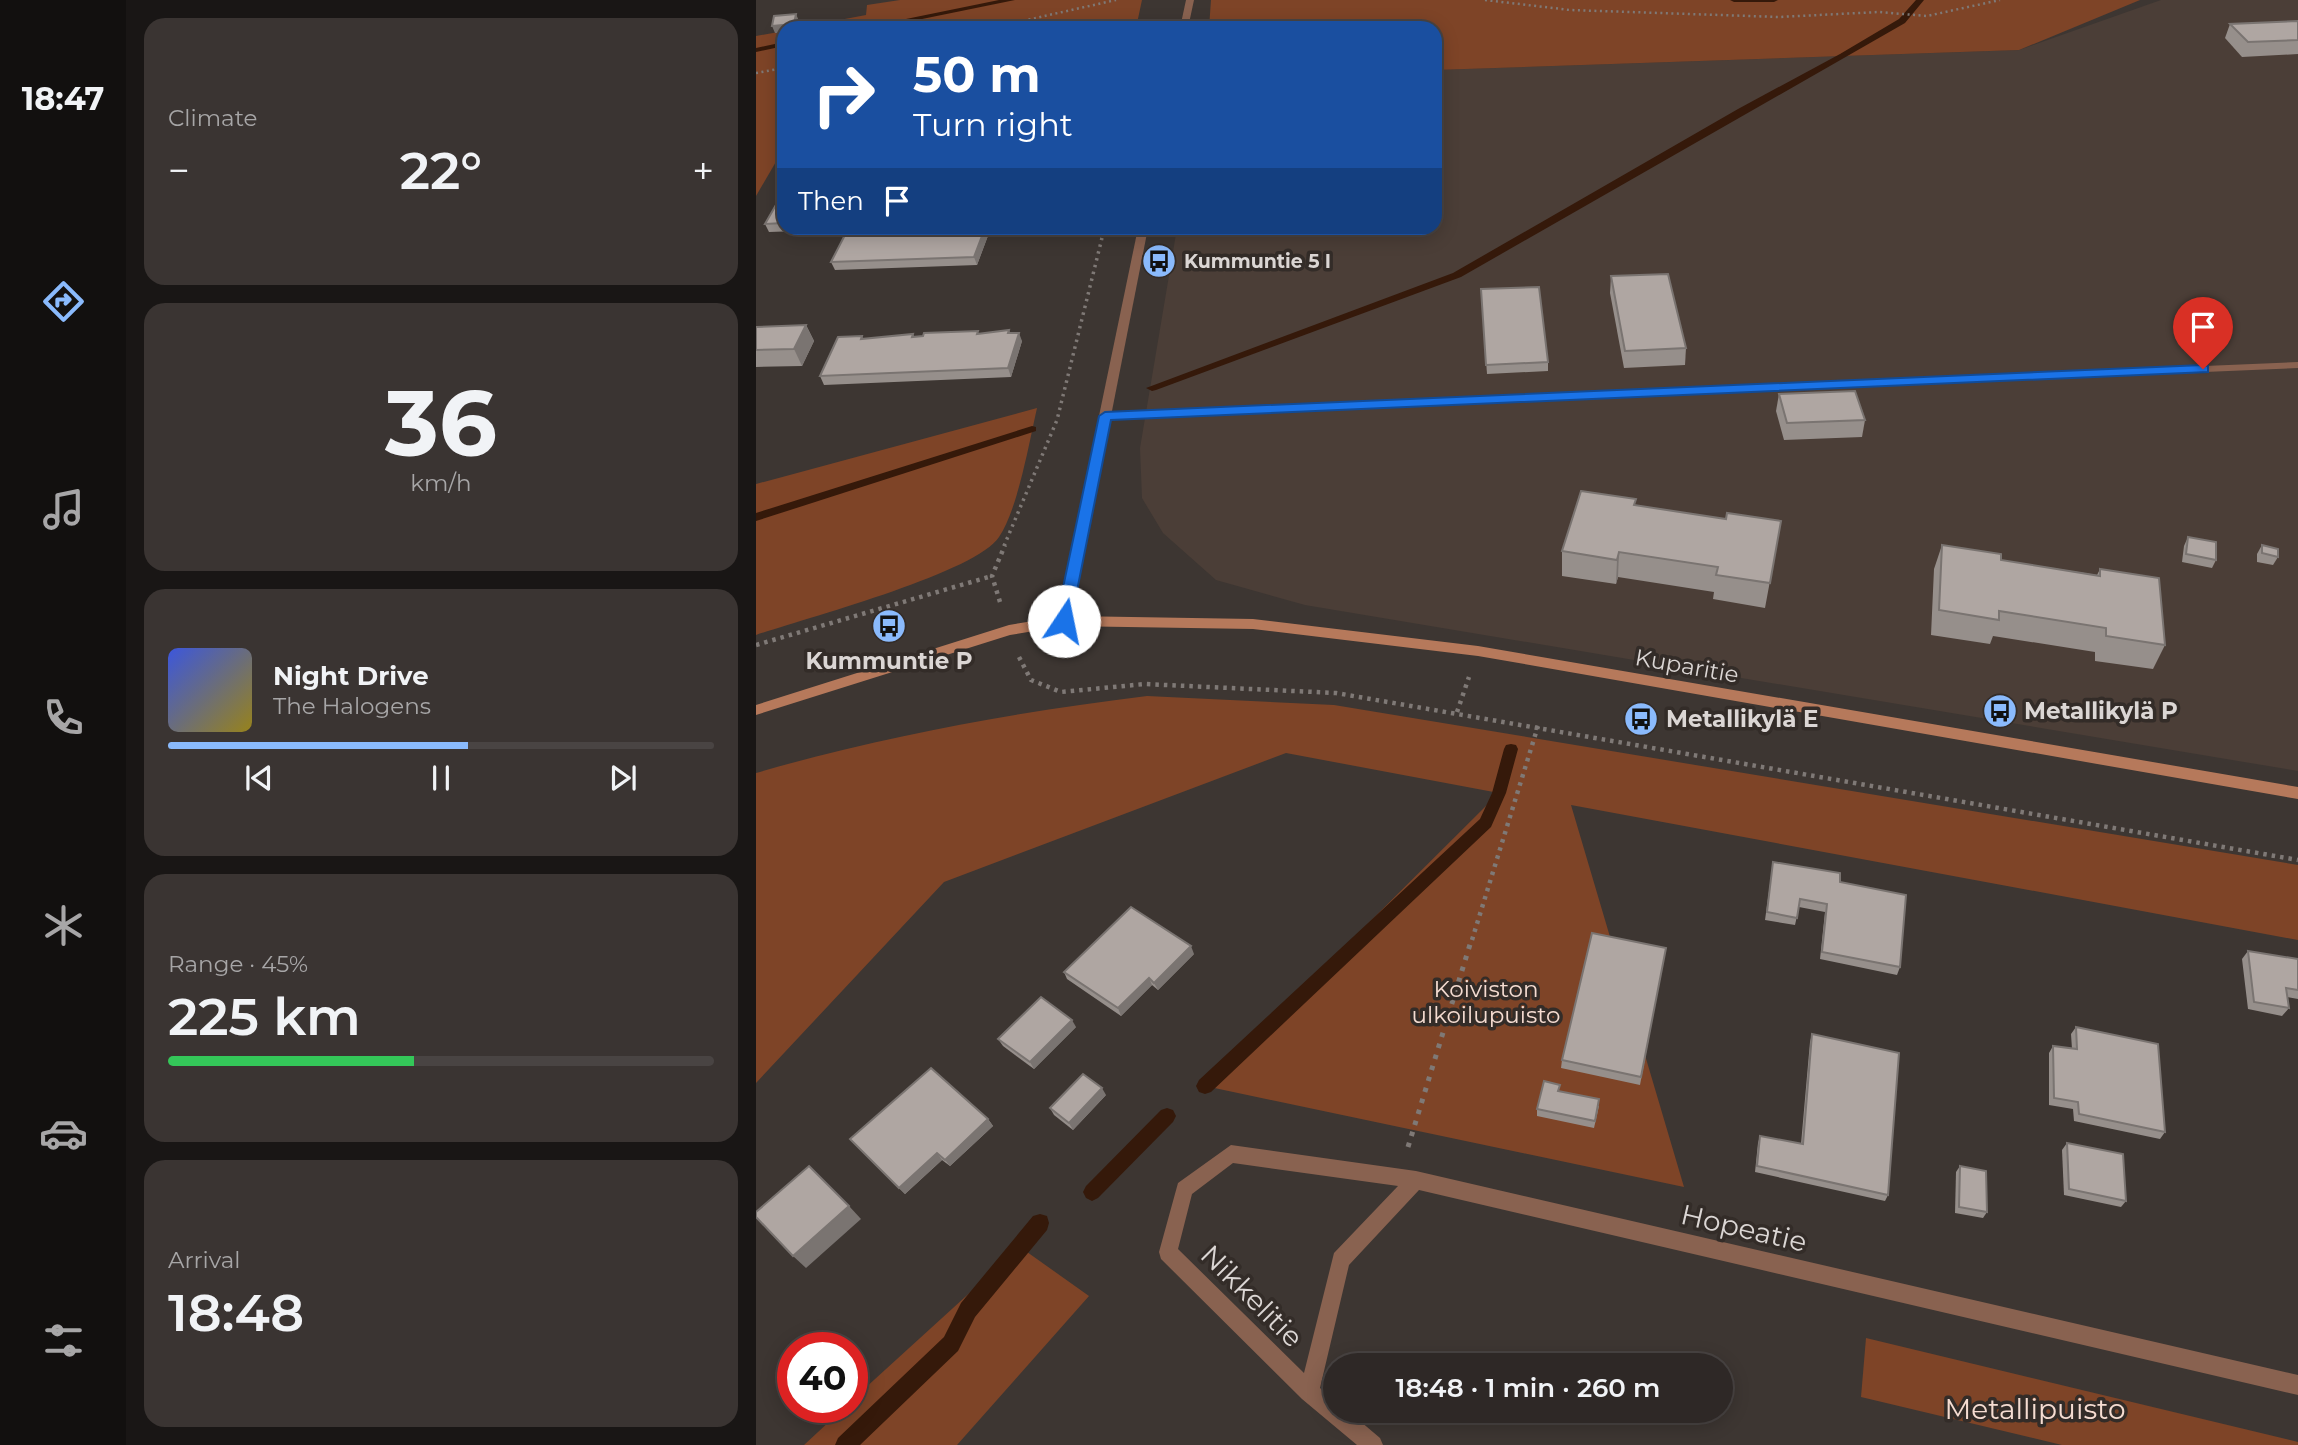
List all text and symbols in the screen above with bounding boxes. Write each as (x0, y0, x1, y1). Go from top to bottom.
text: 50 m (913, 45, 1041, 104)
icon: right (798, 49, 889, 140)
text: 18:47 (22, 79, 104, 118)
text: Climate (168, 104, 257, 132)
text: Turn right (913, 105, 1073, 144)
text: 22° (400, 139, 482, 202)
text: − (168, 147, 190, 194)
text: + (692, 147, 714, 194)
icon: arrive (878, 182, 916, 220)
text: Then (798, 185, 864, 217)
bus stop icon: Kummuntie 5 I (1140, 242, 1178, 280)
place label: Kummuntie 5 I (1184, 250, 1331, 273)
icon: directions (39, 277, 88, 326)
pin (2173, 297, 2233, 369)
icon: arrive (2184, 308, 2222, 346)
text: 36 (385, 368, 497, 479)
text: km/h (410, 469, 472, 497)
icon: music (39, 485, 88, 534)
position arrow (1027, 584, 1101, 658)
bus stop icon: Kummuntie P (870, 607, 908, 645)
street label: Kuparitie (1633, 643, 1741, 689)
place label: Kummuntie P (805, 647, 973, 675)
text: Night Drive (273, 660, 429, 692)
text: The Halogens (273, 692, 431, 720)
bus stop icon: Metallikylä P (1981, 692, 2019, 730)
icon: phone (39, 693, 88, 742)
place label: Metallikylä P (2024, 697, 2178, 725)
bus stop icon: Metallikylä E (1622, 700, 1660, 738)
place label: Metallikylä E (1666, 705, 1818, 733)
icon: previous (240, 759, 278, 797)
icon: pause (422, 759, 460, 797)
icon: next (604, 759, 642, 797)
icon: climate (39, 901, 88, 950)
text: Range · 45% (168, 950, 308, 978)
park label: Koiviston ulkoilupuisto (1412, 975, 1560, 1029)
text: 225 km (168, 985, 361, 1048)
icon: car (39, 1109, 88, 1158)
street label: Hopeatie (1678, 1197, 1810, 1259)
street label: Nikkelitie (1194, 1238, 1310, 1354)
text: Arrival (168, 1246, 241, 1274)
text: 18:48 (168, 1281, 304, 1344)
icon: filters (39, 1316, 88, 1365)
speed limit sign: 40 (777, 1332, 868, 1423)
text: 18:48 · 1 min · 260 m (1396, 1372, 1660, 1404)
park label: Metallipuisto (1945, 1392, 2125, 1426)

